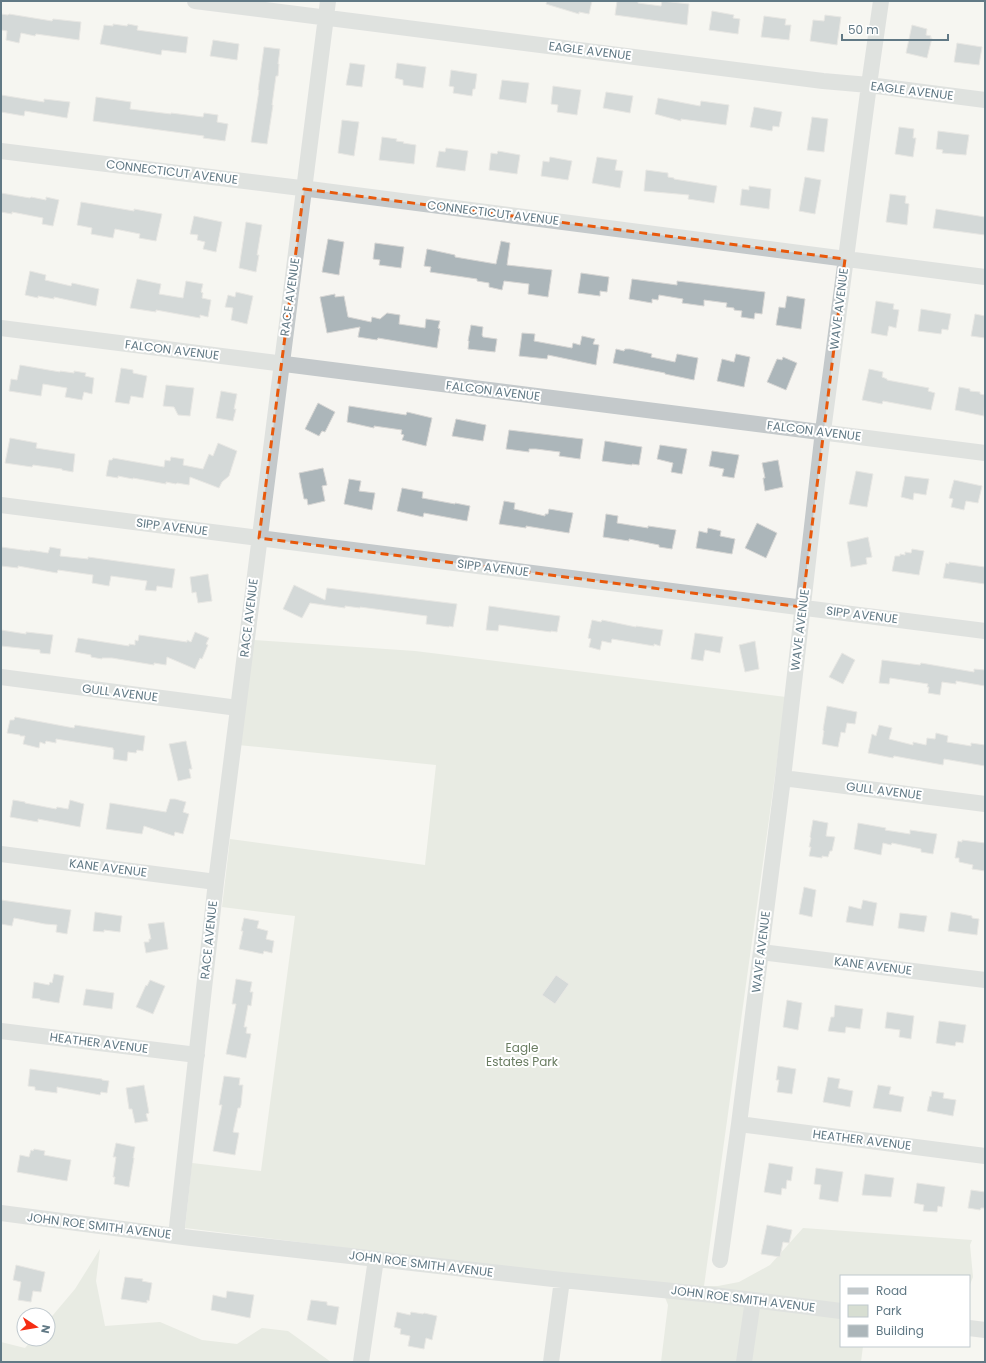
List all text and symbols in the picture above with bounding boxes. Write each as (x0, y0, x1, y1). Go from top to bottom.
scale bar (842, 16, 948, 42)
text: 50 m (848, 21, 879, 38)
street label: EAGLE AVENUE (548, 37, 632, 64)
street label: EAGLE AVENUE (870, 77, 954, 104)
street label: CONNECTICUT AVENUE (105, 155, 239, 188)
street label: CONNECTICUT AVENUE (426, 196, 560, 229)
street label: RACE AVENUE (276, 257, 303, 337)
street label: WAVE AVENUE (825, 267, 852, 351)
street label: FALCON AVENUE (124, 335, 220, 364)
street label: FALCON AVENUE (445, 376, 541, 405)
street label: FALCON AVENUE (766, 416, 862, 445)
street label: SIPP AVENUE (135, 514, 209, 539)
street label: SIPP AVENUE (456, 555, 530, 580)
street label: RACE AVENUE (235, 578, 262, 658)
street label: WAVE AVENUE (786, 588, 813, 672)
street label: SIPP AVENUE (825, 602, 899, 627)
street label: GULL AVENUE (81, 679, 159, 706)
street label: GULL AVENUE (845, 777, 923, 804)
street label: KANE AVENUE (68, 854, 148, 881)
street label: RACE AVENUE (196, 900, 221, 980)
street label: WAVE AVENUE (747, 910, 774, 994)
street label: KANE AVENUE (833, 952, 913, 979)
street label: HEATHER AVENUE (49, 1028, 149, 1057)
park label: Eagle Estates Park (486, 1039, 559, 1070)
street label: HEATHER AVENUE (812, 1125, 912, 1154)
street label: JOHN ROE SMITH AVENUE (26, 1208, 172, 1243)
street label: JOHN ROE SMITH AVENUE (348, 1246, 494, 1281)
legend (840, 1275, 970, 1347)
street label: JOHN ROE SMITH AVENUE (670, 1281, 816, 1316)
text: Road (876, 1282, 907, 1299)
text: Park (876, 1302, 903, 1319)
north arrow (16, 1307, 56, 1347)
text: Building (876, 1322, 924, 1339)
text: N (37, 1323, 54, 1335)

